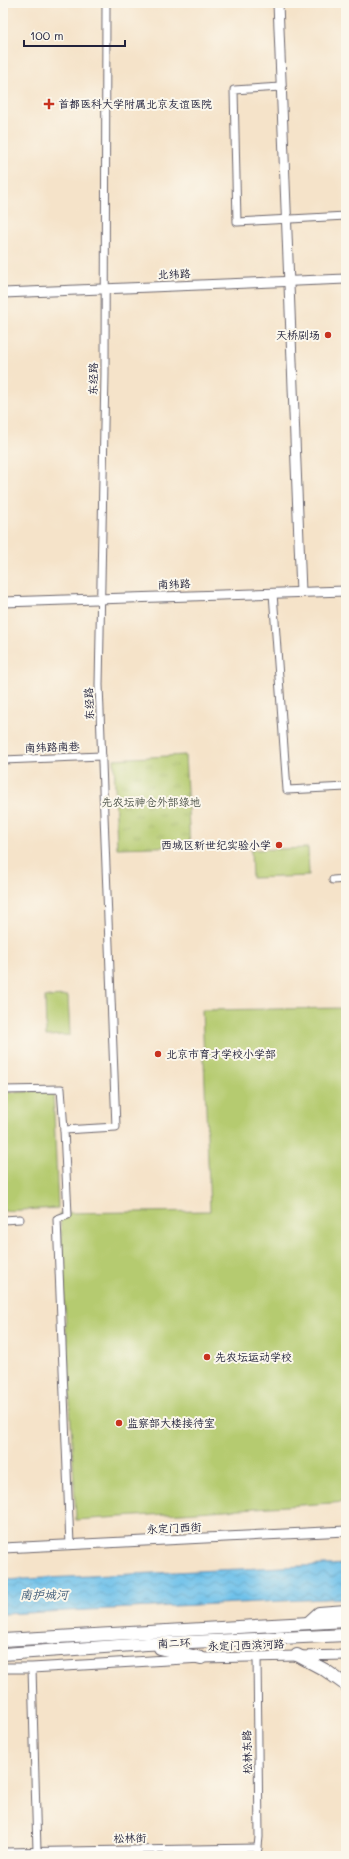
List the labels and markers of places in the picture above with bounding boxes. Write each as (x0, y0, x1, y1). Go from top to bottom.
place label: 首都医科大学附属北京友谊医院 (58, 96, 212, 111)
marker: 首都医科大学附属北京友谊医院 (43, 98, 55, 110)
place label: 天桥剧场 (276, 327, 320, 342)
marker: 天桥剧场 (323, 330, 333, 340)
place label: 西城区新世纪实验小学 (161, 837, 271, 852)
marker: 西城区新世纪实验小学 (274, 840, 284, 850)
place label: 北京市育才学校小学部 (166, 1046, 276, 1061)
marker: 北京市育才学校小学部 (153, 1049, 163, 1059)
place label: 先农坛运动学校 (215, 1349, 292, 1364)
marker: 先农坛运动学校 (202, 1352, 212, 1362)
place label: 监察部大楼接待室 (127, 1415, 215, 1430)
marker: 监察部大楼接待室 (114, 1418, 124, 1428)

